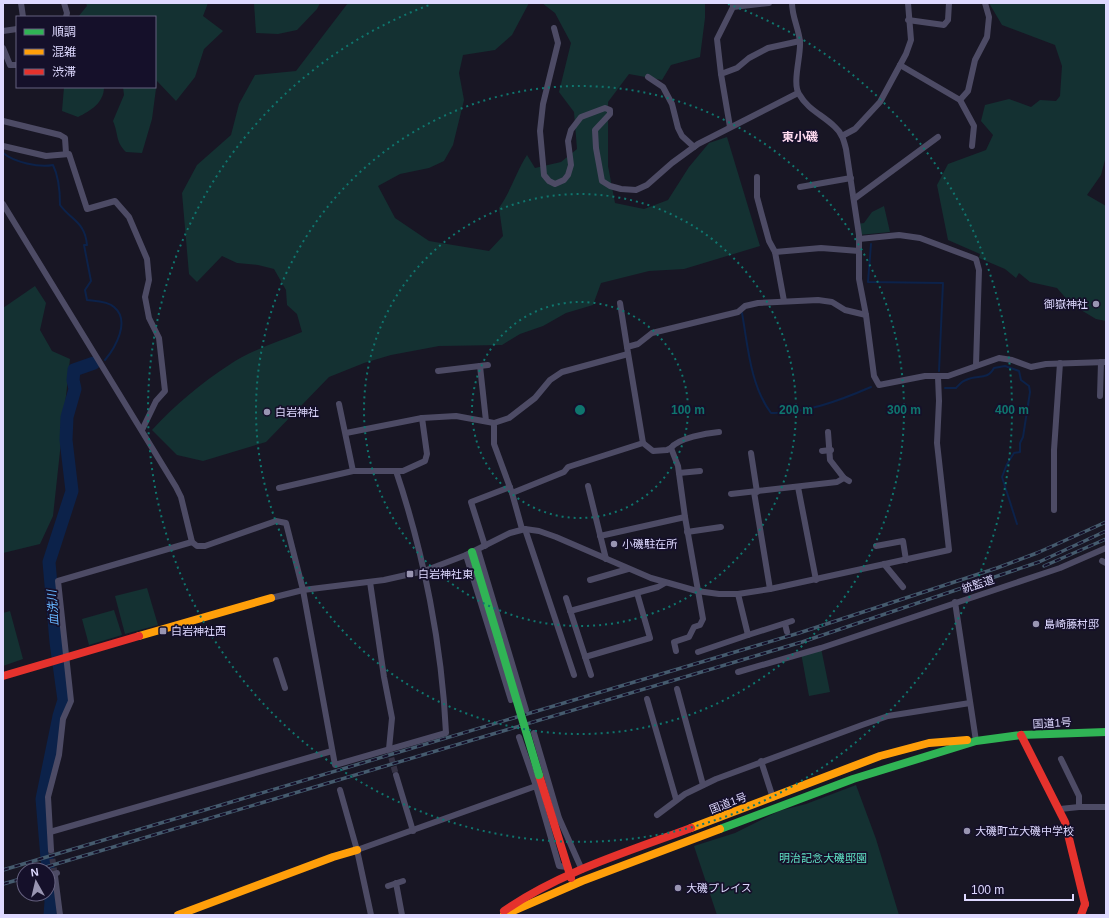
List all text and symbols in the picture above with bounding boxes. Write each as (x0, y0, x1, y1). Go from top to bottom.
legend (16, 16, 156, 88)
text: 順調 (52, 25, 76, 39)
text: 混雑 (52, 45, 76, 59)
text: 渋滞 (52, 65, 76, 79)
district label: 東小磯 (782, 130, 818, 144)
place label: 御嶽神社 (1043, 298, 1088, 310)
marker: 御嶽神社 (1091, 299, 1101, 309)
centre of rings (573, 403, 587, 417)
text: 100 m (671, 403, 705, 417)
text: 200 m (779, 403, 813, 417)
text: 300 m (887, 403, 921, 417)
text: 400 m (995, 403, 1029, 417)
place label: 白岩神社 (275, 406, 319, 418)
marker: 白岩神社 (262, 407, 272, 417)
place label: 小磯駐在所 (622, 538, 678, 550)
marker: 小磯駐在所 (609, 539, 619, 549)
place label: 白岩神社東 (418, 568, 473, 580)
marker: 白岩神社東 (405, 569, 415, 579)
street label: 統監道 (960, 573, 996, 595)
water label: 血洗川 (45, 588, 61, 626)
place label: 島崎藤村邸 (1044, 618, 1099, 630)
marker: 島崎藤村邸 (1031, 619, 1041, 629)
place label: 白岩神社西 (171, 625, 226, 637)
marker: 白岩神社西 (158, 626, 168, 636)
street label: 国道1号 (1032, 716, 1072, 730)
street label: 国道1号 (708, 790, 748, 816)
place label: 大磯町立大磯中学校 (975, 825, 1074, 837)
marker: 大磯町立大磯中学校 (962, 826, 972, 836)
park label: 明治記念大磯邸園 (779, 852, 867, 864)
north arrow (16, 862, 56, 902)
text: N (30, 866, 39, 879)
scale bar (965, 876, 1073, 902)
place label: 大磯プレイス (686, 882, 752, 894)
marker: 大磯プレイス (673, 883, 683, 893)
text: 100 m (971, 883, 1004, 897)

